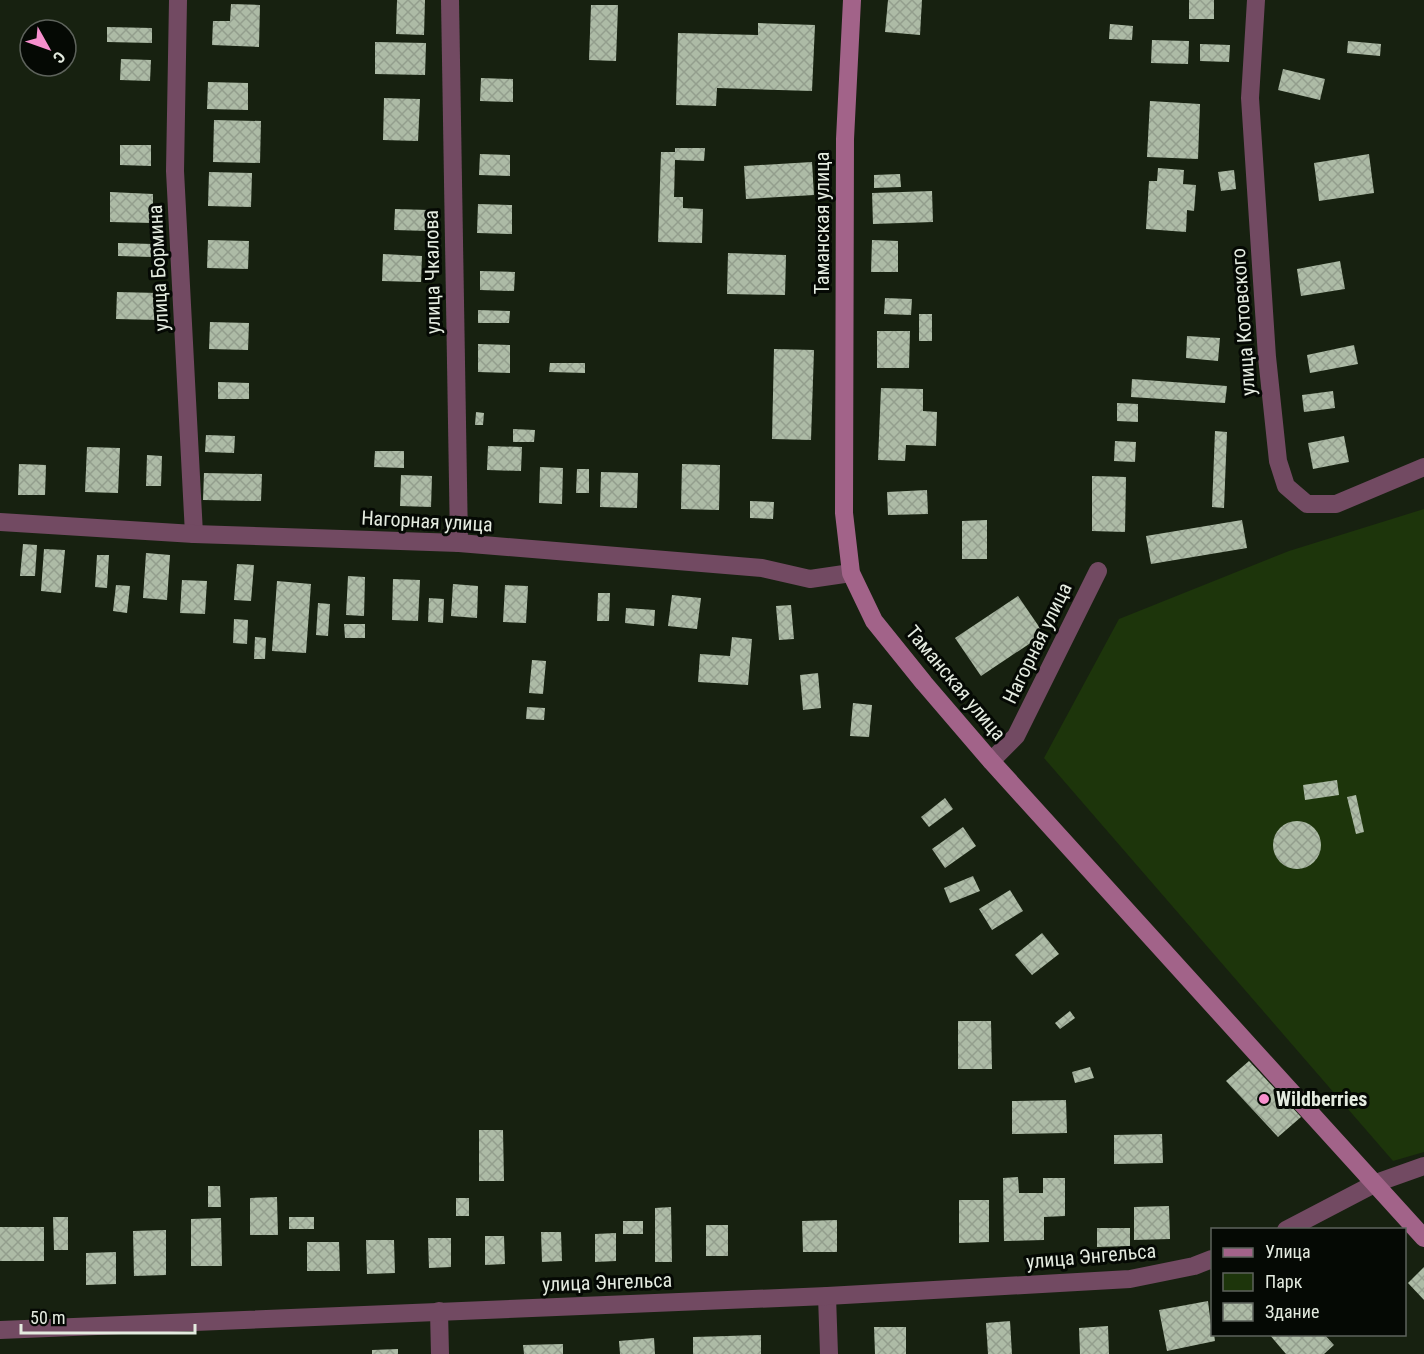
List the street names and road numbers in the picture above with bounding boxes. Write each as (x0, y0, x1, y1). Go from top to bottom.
street label: Таманская улица (810, 152, 834, 294)
street label: улица Бормина (143, 204, 173, 332)
street label: улица Чкалова (419, 210, 445, 334)
street label: улица Котовского (1226, 247, 1260, 397)
street label: Нагорная улица (361, 506, 493, 536)
street label: Нагорная улица (997, 579, 1077, 707)
street label: Таманская улица (901, 621, 1011, 745)
street label: улица Энгельса (1025, 1238, 1157, 1274)
street label: улица Энгельса (542, 1268, 672, 1296)

